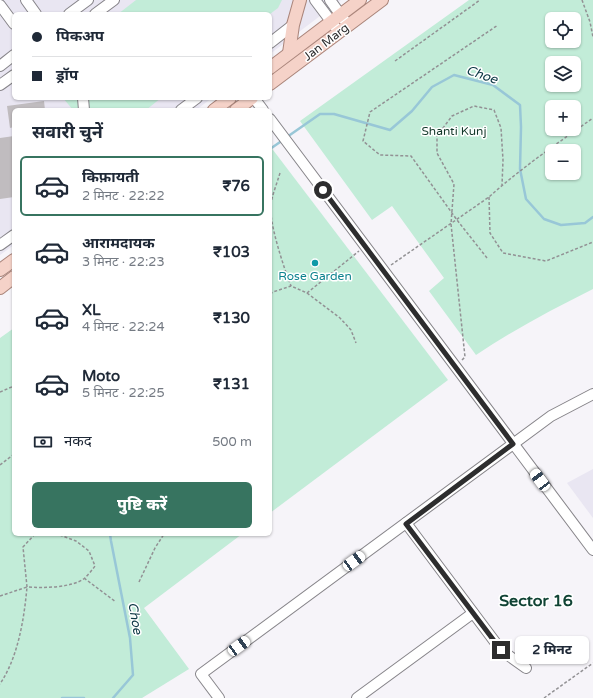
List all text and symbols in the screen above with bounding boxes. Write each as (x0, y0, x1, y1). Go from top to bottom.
map controls (545, 12, 581, 180)
button: locate (545, 12, 581, 48)
street label: Jan Marg (301, 20, 351, 64)
text: पिकअप (56, 27, 104, 45)
button: layers (545, 56, 581, 92)
water label: Choe (464, 62, 500, 88)
text: ड्रॉप (56, 66, 78, 84)
button: + (545, 100, 581, 136)
text: सवारी चुनें (32, 121, 103, 143)
park label: Shanti Kunj (422, 124, 486, 138)
button: − (545, 144, 581, 180)
icon: car (34, 168, 70, 204)
text: किफ़ायती (82, 168, 139, 186)
text: ₹76 (222, 177, 250, 195)
route start (314, 181, 332, 199)
text: 2 मिनट · 22:22 (82, 188, 165, 204)
icon: car (34, 234, 70, 270)
text: आरामदायक (82, 234, 155, 252)
text: ₹103 (213, 243, 250, 261)
text: 3 मिनट · 22:23 (82, 254, 165, 270)
marker: Rose Garden (310, 258, 320, 268)
place label: Rose Garden (278, 269, 352, 283)
icon: car (34, 300, 70, 336)
text: XL (82, 301, 101, 319)
text: ₹130 (213, 309, 250, 327)
text: 4 मिनट · 22:24 (82, 319, 165, 335)
icon: car (34, 366, 70, 402)
text: Moto (82, 367, 120, 385)
text: ₹131 (213, 375, 250, 393)
text: 5 मिनट · 22:25 (82, 385, 165, 401)
icon: cash (32, 431, 54, 453)
text: नकद (64, 432, 92, 450)
text: 500 m (212, 434, 252, 450)
car (528, 467, 552, 493)
button: पुष्टि करें (32, 482, 252, 528)
car (341, 549, 367, 573)
district label: Sector 16 (499, 591, 573, 611)
water label: Choe (124, 601, 146, 636)
car (226, 634, 252, 658)
callout: 2 मिनट (515, 636, 589, 664)
route end (492, 641, 510, 659)
text: 2 मिनट (532, 642, 572, 658)

